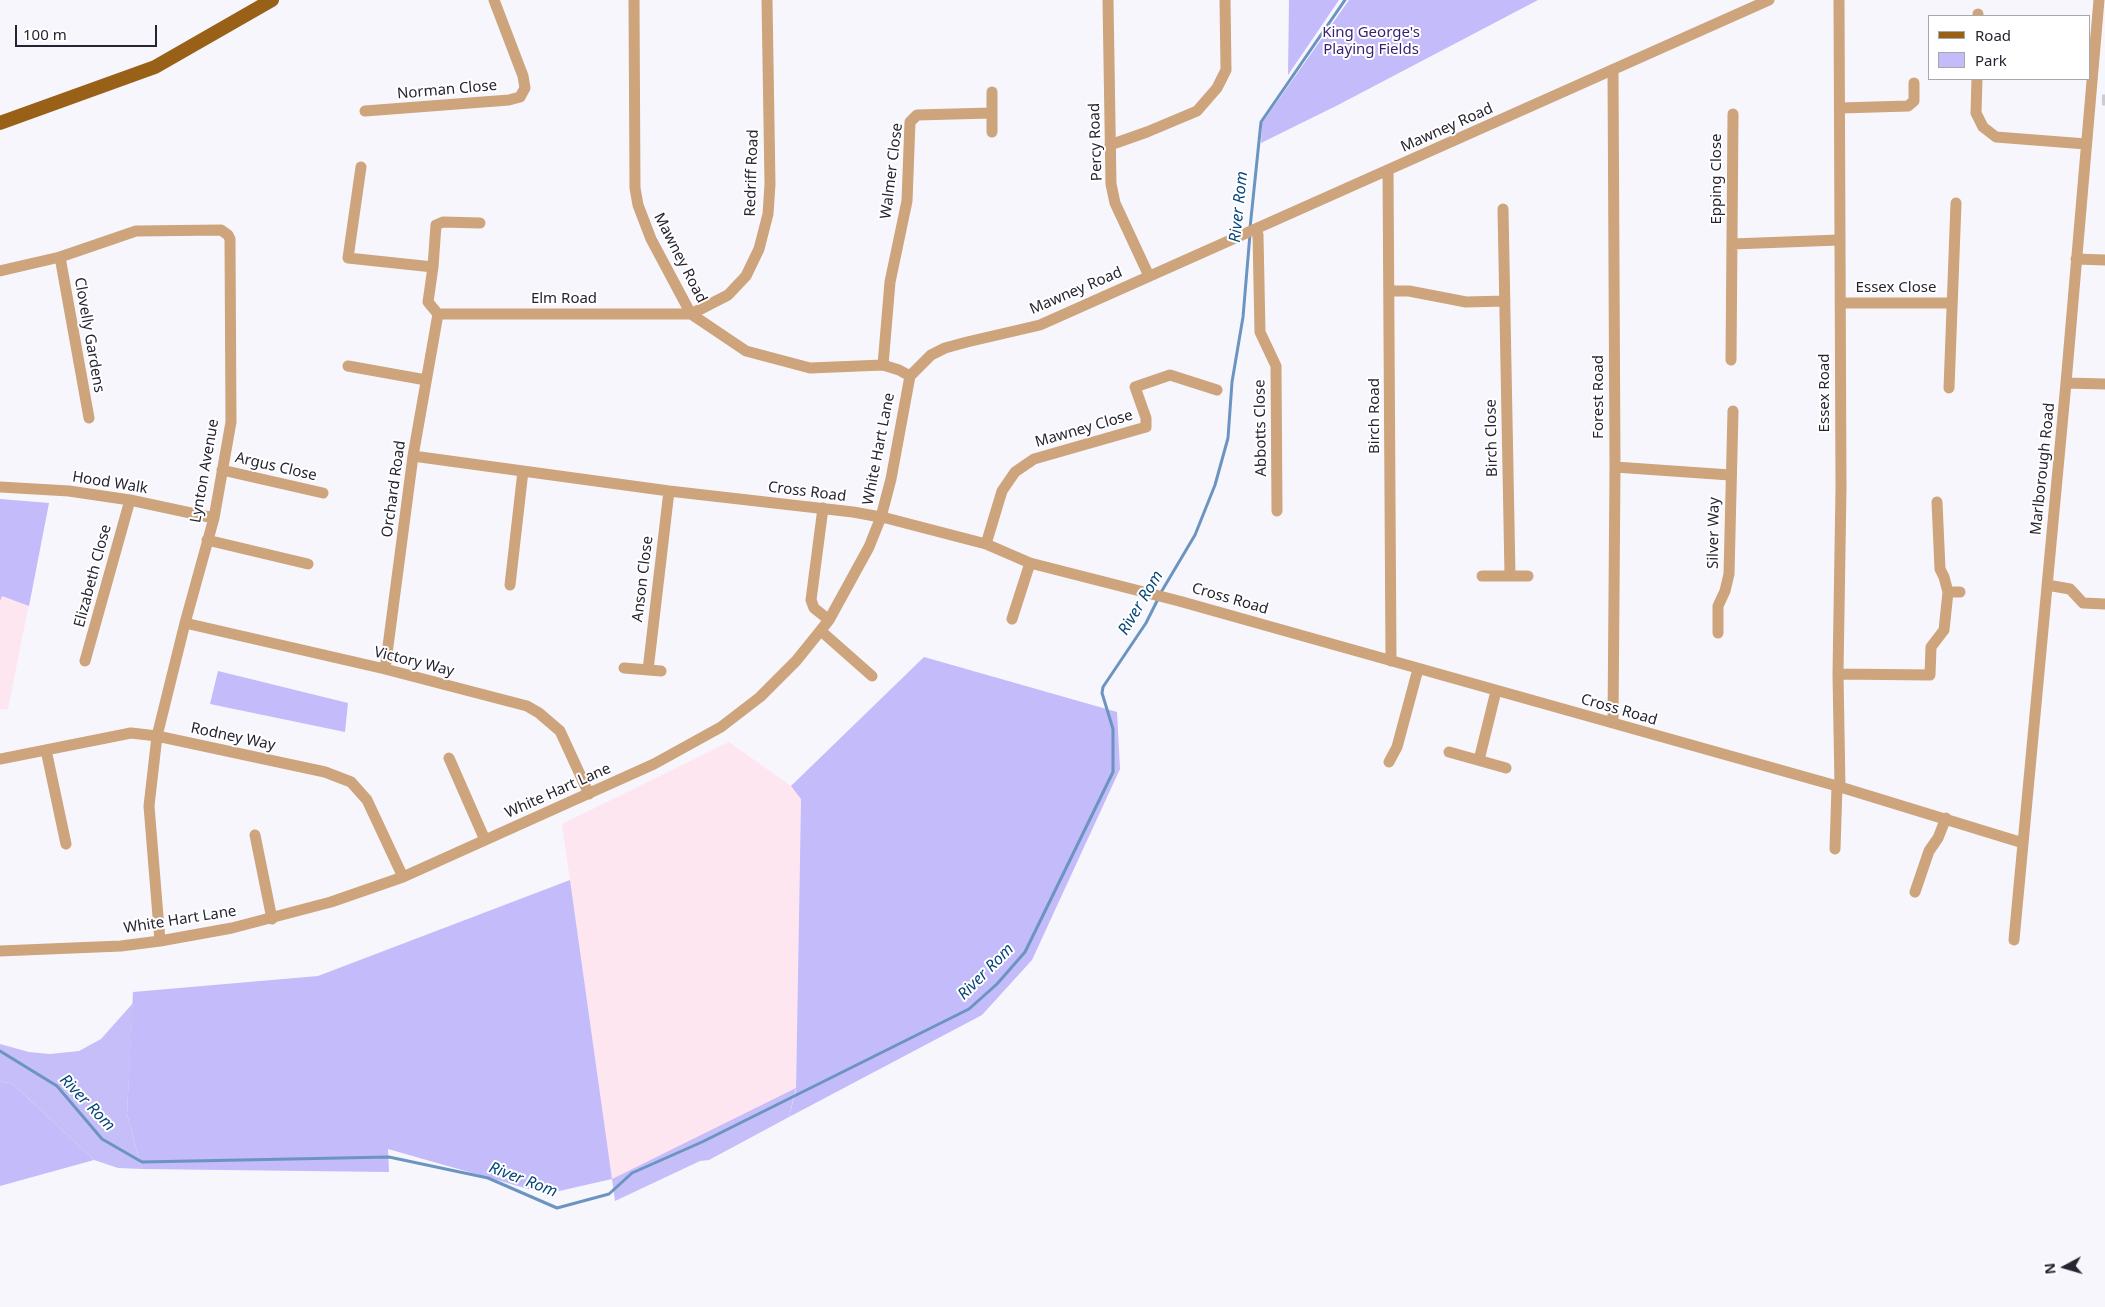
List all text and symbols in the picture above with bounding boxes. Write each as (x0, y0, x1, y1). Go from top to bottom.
scale bar (18, 15, 160, 47)
legend (1928, 15, 2090, 80)
text: 100 m (23, 24, 67, 44)
park label: King George's Playing Fields (1322, 24, 1420, 59)
text: Road (1975, 25, 2011, 45)
text: Park (1975, 50, 2007, 70)
street label: Norman Close (396, 77, 498, 103)
street label: Mawney Road (1398, 100, 1496, 156)
street label: Percy Road (1086, 103, 1106, 181)
street label: Walmer Close (877, 122, 907, 220)
street label: Redriff Road (741, 129, 763, 217)
street label: Epping Close (1708, 133, 1726, 225)
water label: River Rom (1226, 170, 1252, 244)
street label: Mawney Road (650, 210, 710, 306)
street label: Mawney Road (1027, 263, 1125, 319)
street label: Clovelly Gardens (70, 276, 108, 394)
street label: Essex Close (1856, 279, 1936, 297)
street label: Elm Road (531, 290, 597, 308)
street label: Essex Road (1816, 354, 1834, 432)
street label: Forest Road (1590, 355, 1608, 439)
street label: Birch Road (1366, 378, 1384, 454)
street label: Abbotts Close (1251, 379, 1271, 477)
street label: White Hart Lane (859, 391, 899, 507)
street label: Birch Close (1482, 399, 1502, 477)
street label: Marlborough Road (2027, 402, 2059, 536)
street label: Mawney Close (1033, 406, 1135, 452)
street label: Lynton Avenue (187, 418, 223, 524)
street label: Orchard Road (378, 439, 410, 539)
street label: Argus Close (233, 449, 319, 485)
street label: Hood Walk (71, 468, 149, 498)
street label: Cross Road (767, 478, 847, 506)
street label: Silver Way (1704, 497, 1724, 569)
street label: Elizabeth Close (71, 523, 115, 629)
street label: Anson Close (629, 535, 657, 623)
water label: River Rom (1114, 567, 1168, 639)
street label: Cross Road (1190, 579, 1270, 619)
street label: Victory Way (372, 643, 456, 681)
street label: Cross Road (1579, 690, 1659, 730)
street label: Rodney Way (189, 719, 277, 755)
street label: White Hart Lane (502, 760, 614, 822)
street label: White Hart Lane (122, 902, 238, 938)
water label: River Rom (954, 940, 1018, 1004)
water label: River Rom (55, 1071, 119, 1135)
water label: River Rom (486, 1158, 560, 1202)
north arrow (2040, 1242, 2090, 1292)
text: N (2040, 1262, 2060, 1275)

